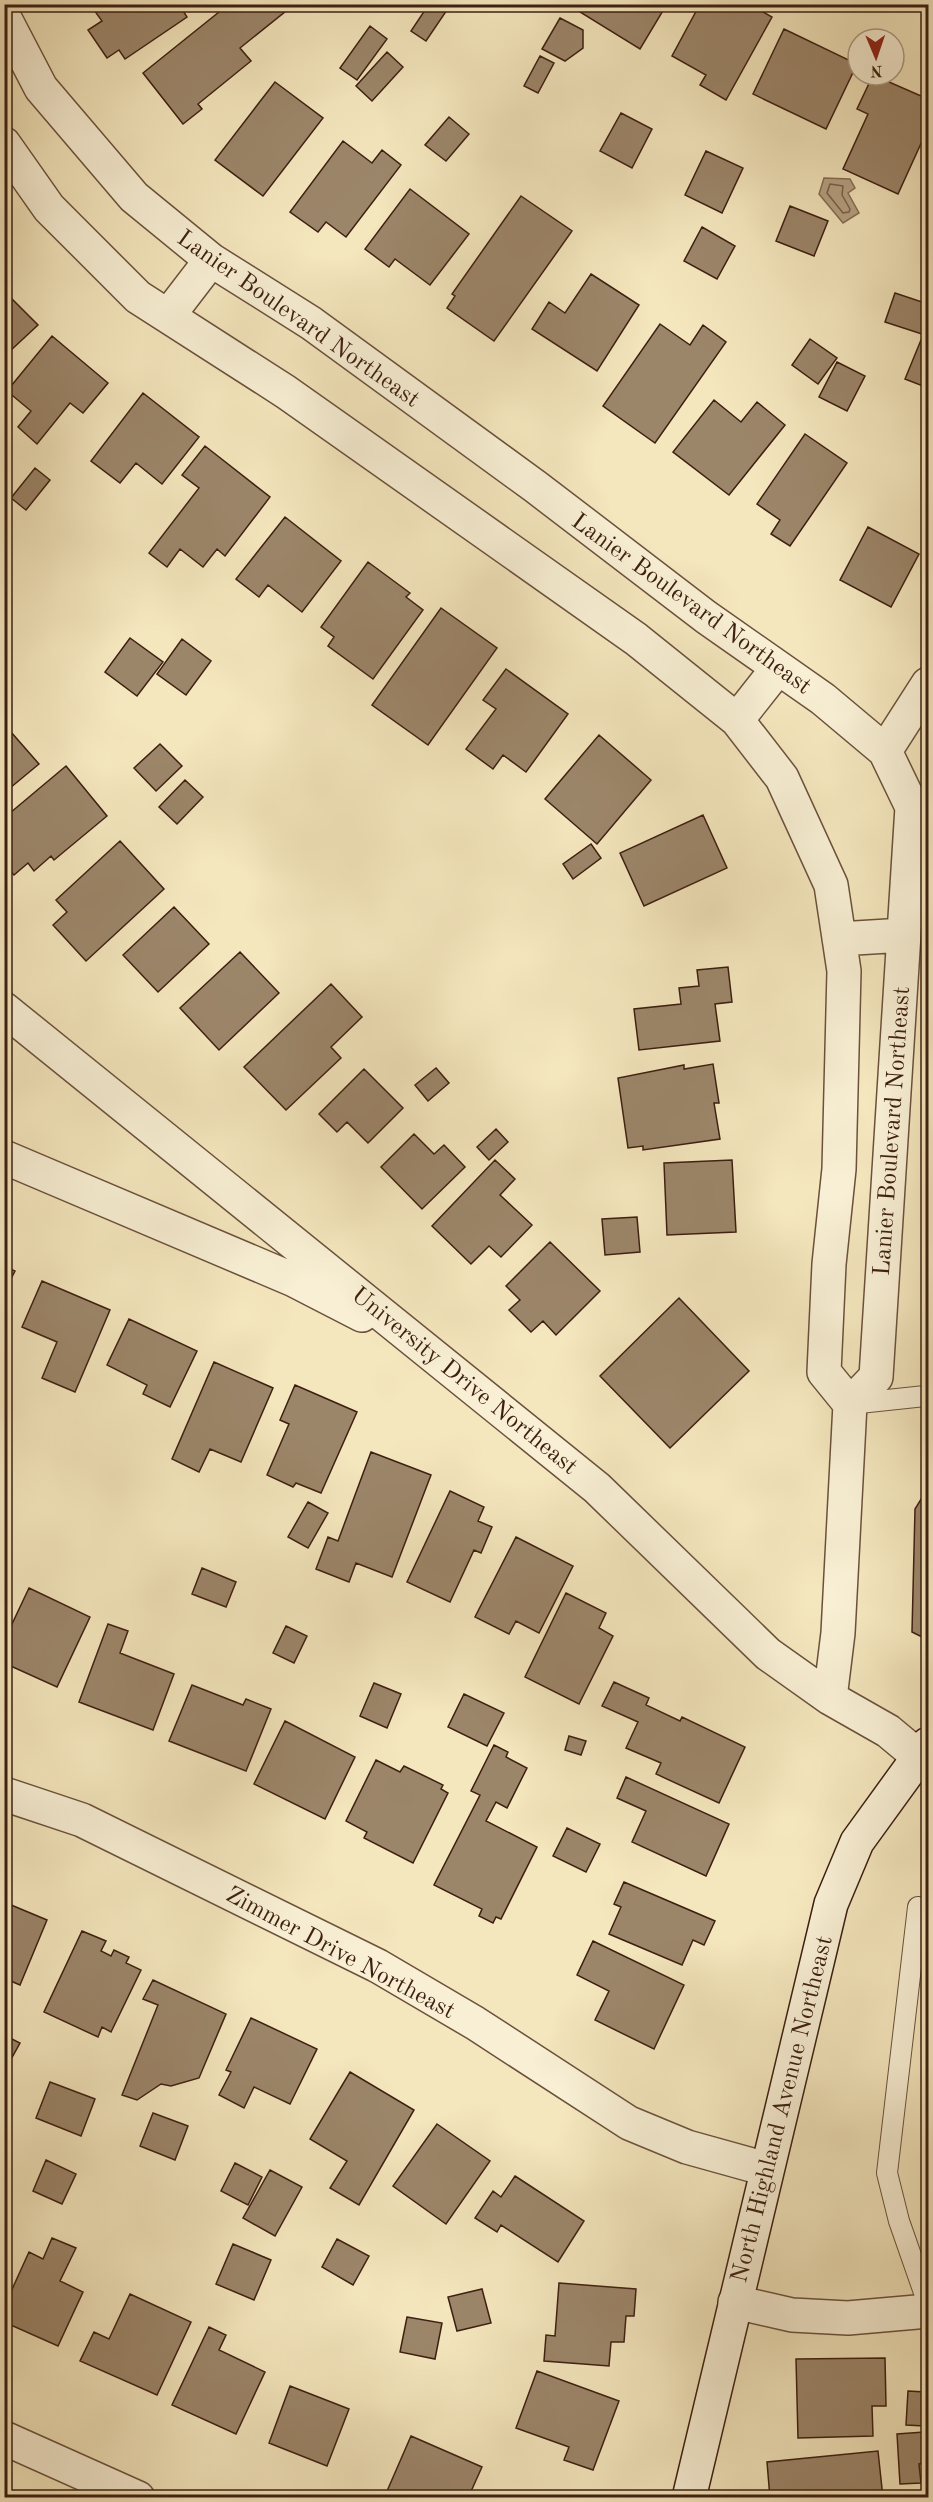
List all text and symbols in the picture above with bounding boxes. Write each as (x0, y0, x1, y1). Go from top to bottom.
north arrow (846, 27, 906, 87)
text: N (869, 62, 883, 78)
street label: Lanier Boulevard Northeast (172, 227, 424, 413)
street label: Lanier Boulevard Northeast (566, 510, 815, 700)
street label: Lanier Boulevard Northeast (871, 986, 915, 1277)
street label: University Drive Northeast (346, 1283, 581, 1480)
street label: Zimmer Drive Northeast (222, 1883, 459, 2024)
street label: North Highland Avenue Northeast (728, 1934, 838, 2285)

